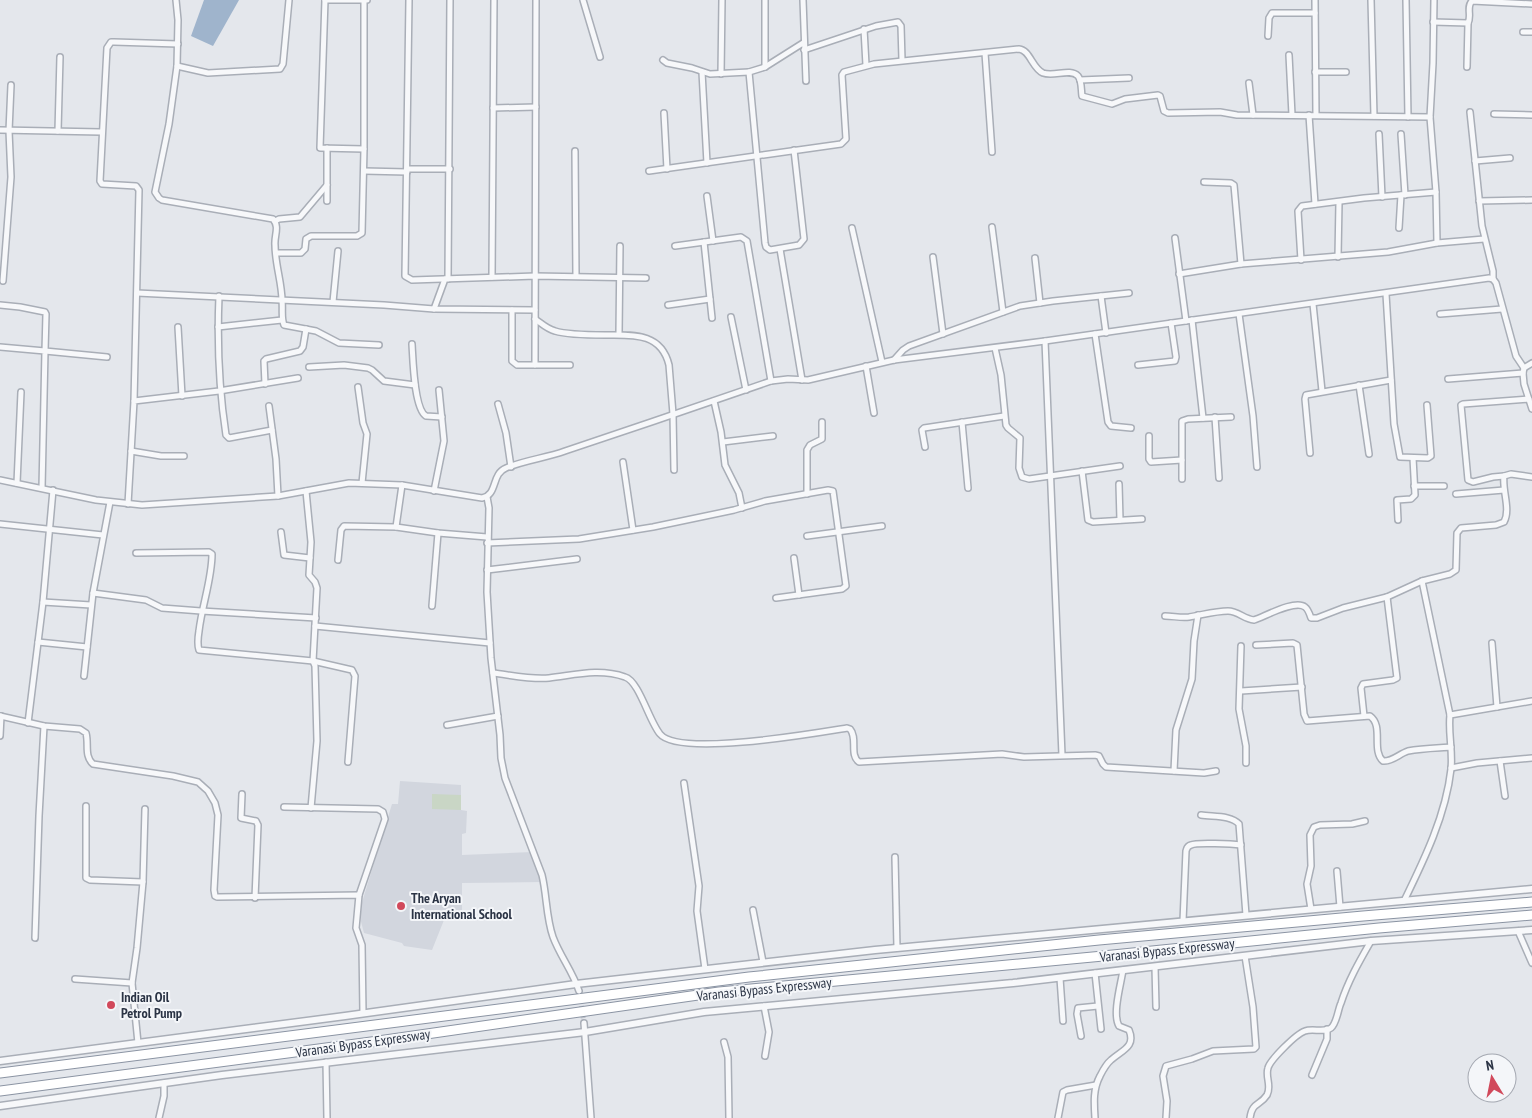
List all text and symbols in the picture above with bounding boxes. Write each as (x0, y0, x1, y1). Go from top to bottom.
place label: The Aryan International School (411, 889, 512, 923)
marker: The Aryan International School (395, 900, 407, 912)
street label: Varanasi Bypass Expressway (1098, 934, 1236, 966)
street label: Varanasi Bypass Expressway (695, 973, 833, 1005)
place label: Indian Oil Petrol Pump (121, 988, 182, 1022)
marker: Indian Oil Petrol Pump (105, 999, 117, 1011)
street label: Varanasi Bypass Expressway (294, 1025, 432, 1061)
north arrow (1467, 1053, 1517, 1103)
text: N (1484, 1056, 1495, 1075)

